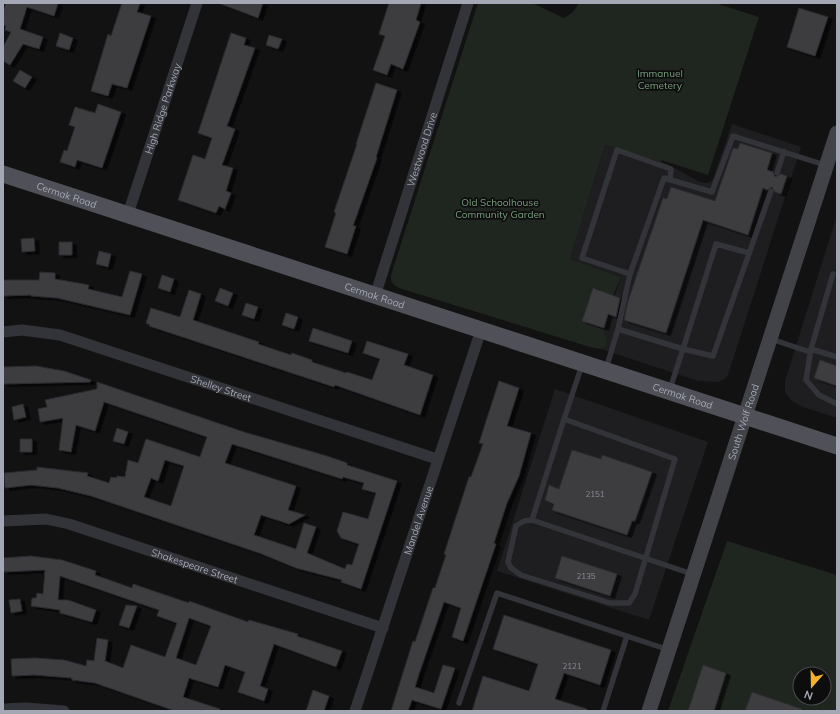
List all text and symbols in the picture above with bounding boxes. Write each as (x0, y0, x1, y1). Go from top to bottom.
street label: High Ridge Parkway (142, 61, 184, 156)
park label: Immanuel Cemetery (637, 67, 683, 92)
street label: Westwood Drive (404, 110, 439, 188)
street label: Cermak Road (35, 179, 99, 211)
park label: Old Schoolhouse Community Garden (455, 196, 545, 221)
street label: Cermak Road (343, 279, 407, 311)
street label: Shelley Street (189, 372, 254, 404)
street label: Cermak Road (651, 380, 715, 412)
street label: South Wolf Road (725, 382, 761, 461)
street label: Mandel Avenue (401, 484, 436, 556)
house number: 2151 (585, 489, 605, 499)
street label: Shakespeare Street (150, 545, 240, 586)
house number: 2135 (576, 571, 596, 581)
house number: 2121 (562, 661, 582, 671)
north arrow (792, 666, 832, 706)
text: N (802, 687, 815, 703)

